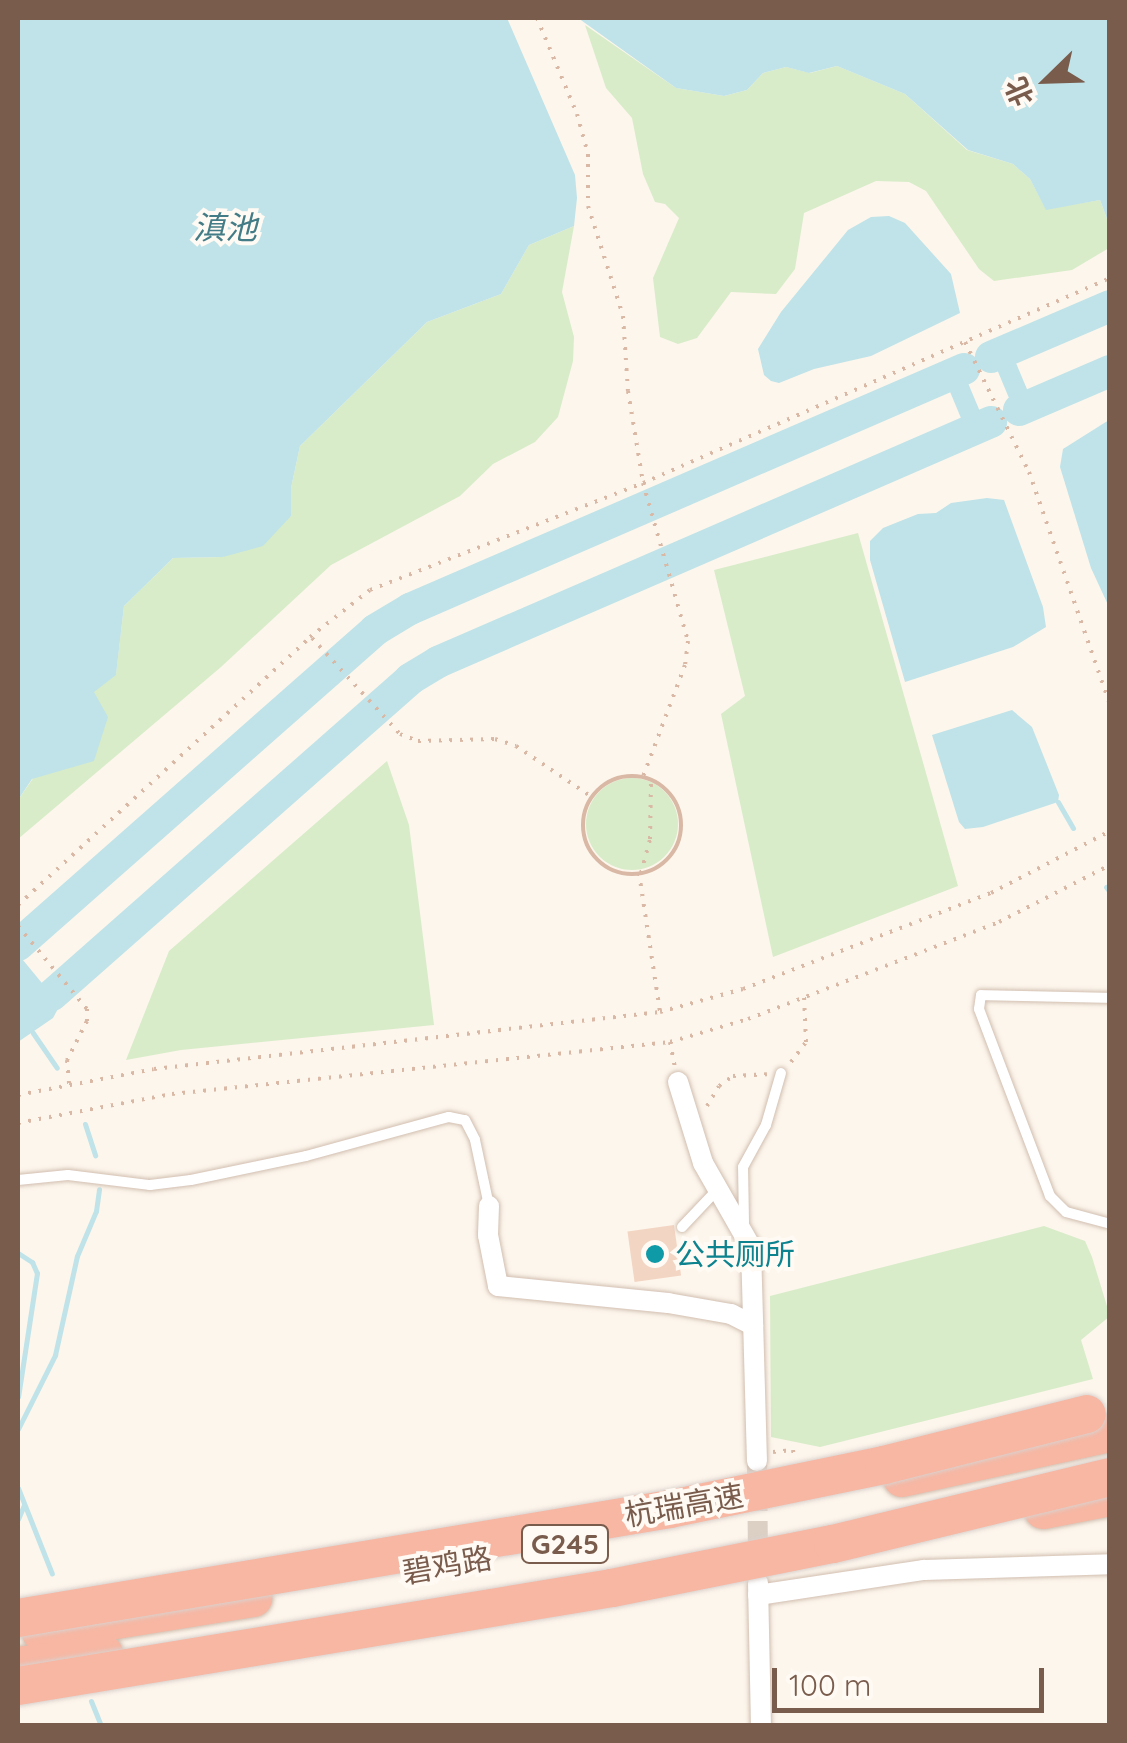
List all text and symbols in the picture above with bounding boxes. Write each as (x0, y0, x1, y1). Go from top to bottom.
north arrow (997, 30, 1097, 130)
text: 北 (997, 72, 1041, 112)
water label: 滇池 (193, 208, 257, 246)
place label: 公共厕所 (675, 1236, 795, 1272)
marker: 公共厕所 (644, 1243, 666, 1265)
street label: 杭瑞高速 (622, 1477, 746, 1533)
road number: G245 (520, 1521, 610, 1567)
street label: 碧鸡路 (400, 1539, 494, 1591)
scale bar (777, 1648, 1050, 1710)
text: 100 m (789, 1666, 871, 1704)

